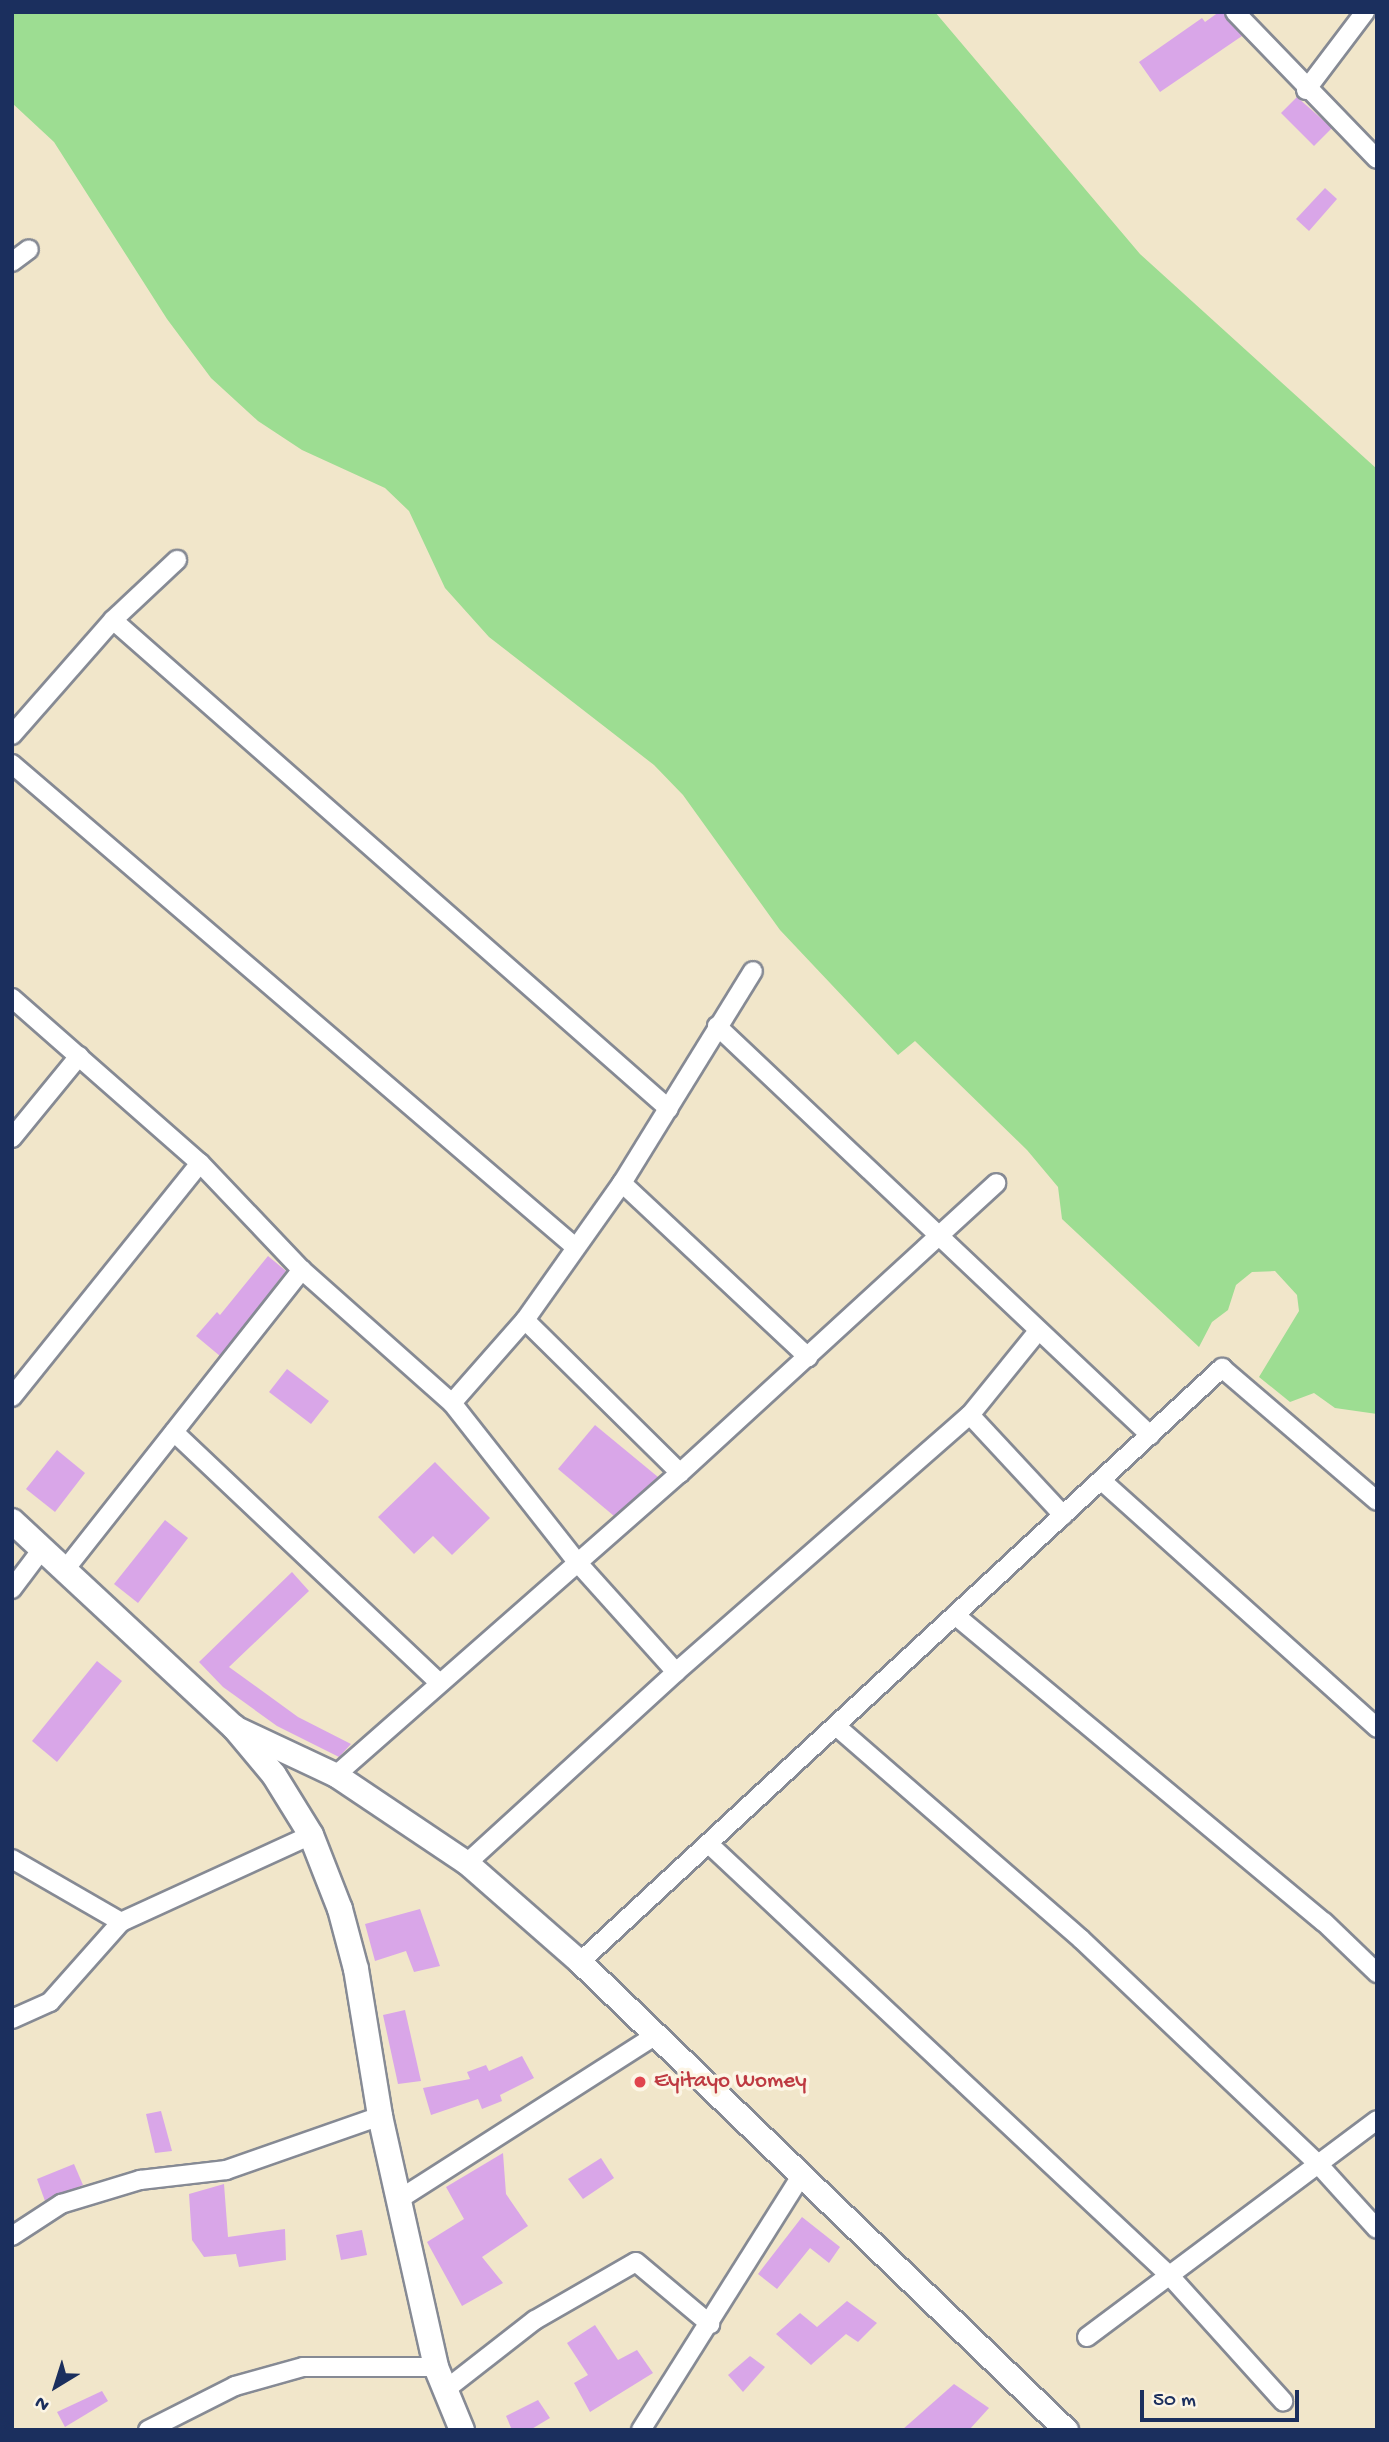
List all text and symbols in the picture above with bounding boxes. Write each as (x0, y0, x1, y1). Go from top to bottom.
place label: Eyitayo Womey (654, 2068, 807, 2096)
marker: Eyitayo Womey (632, 2074, 648, 2090)
north arrow (21, 2351, 91, 2421)
scale bar (1144, 2376, 1303, 2420)
text: 50 m (1153, 2389, 1196, 2414)
text: N (31, 2390, 55, 2416)

